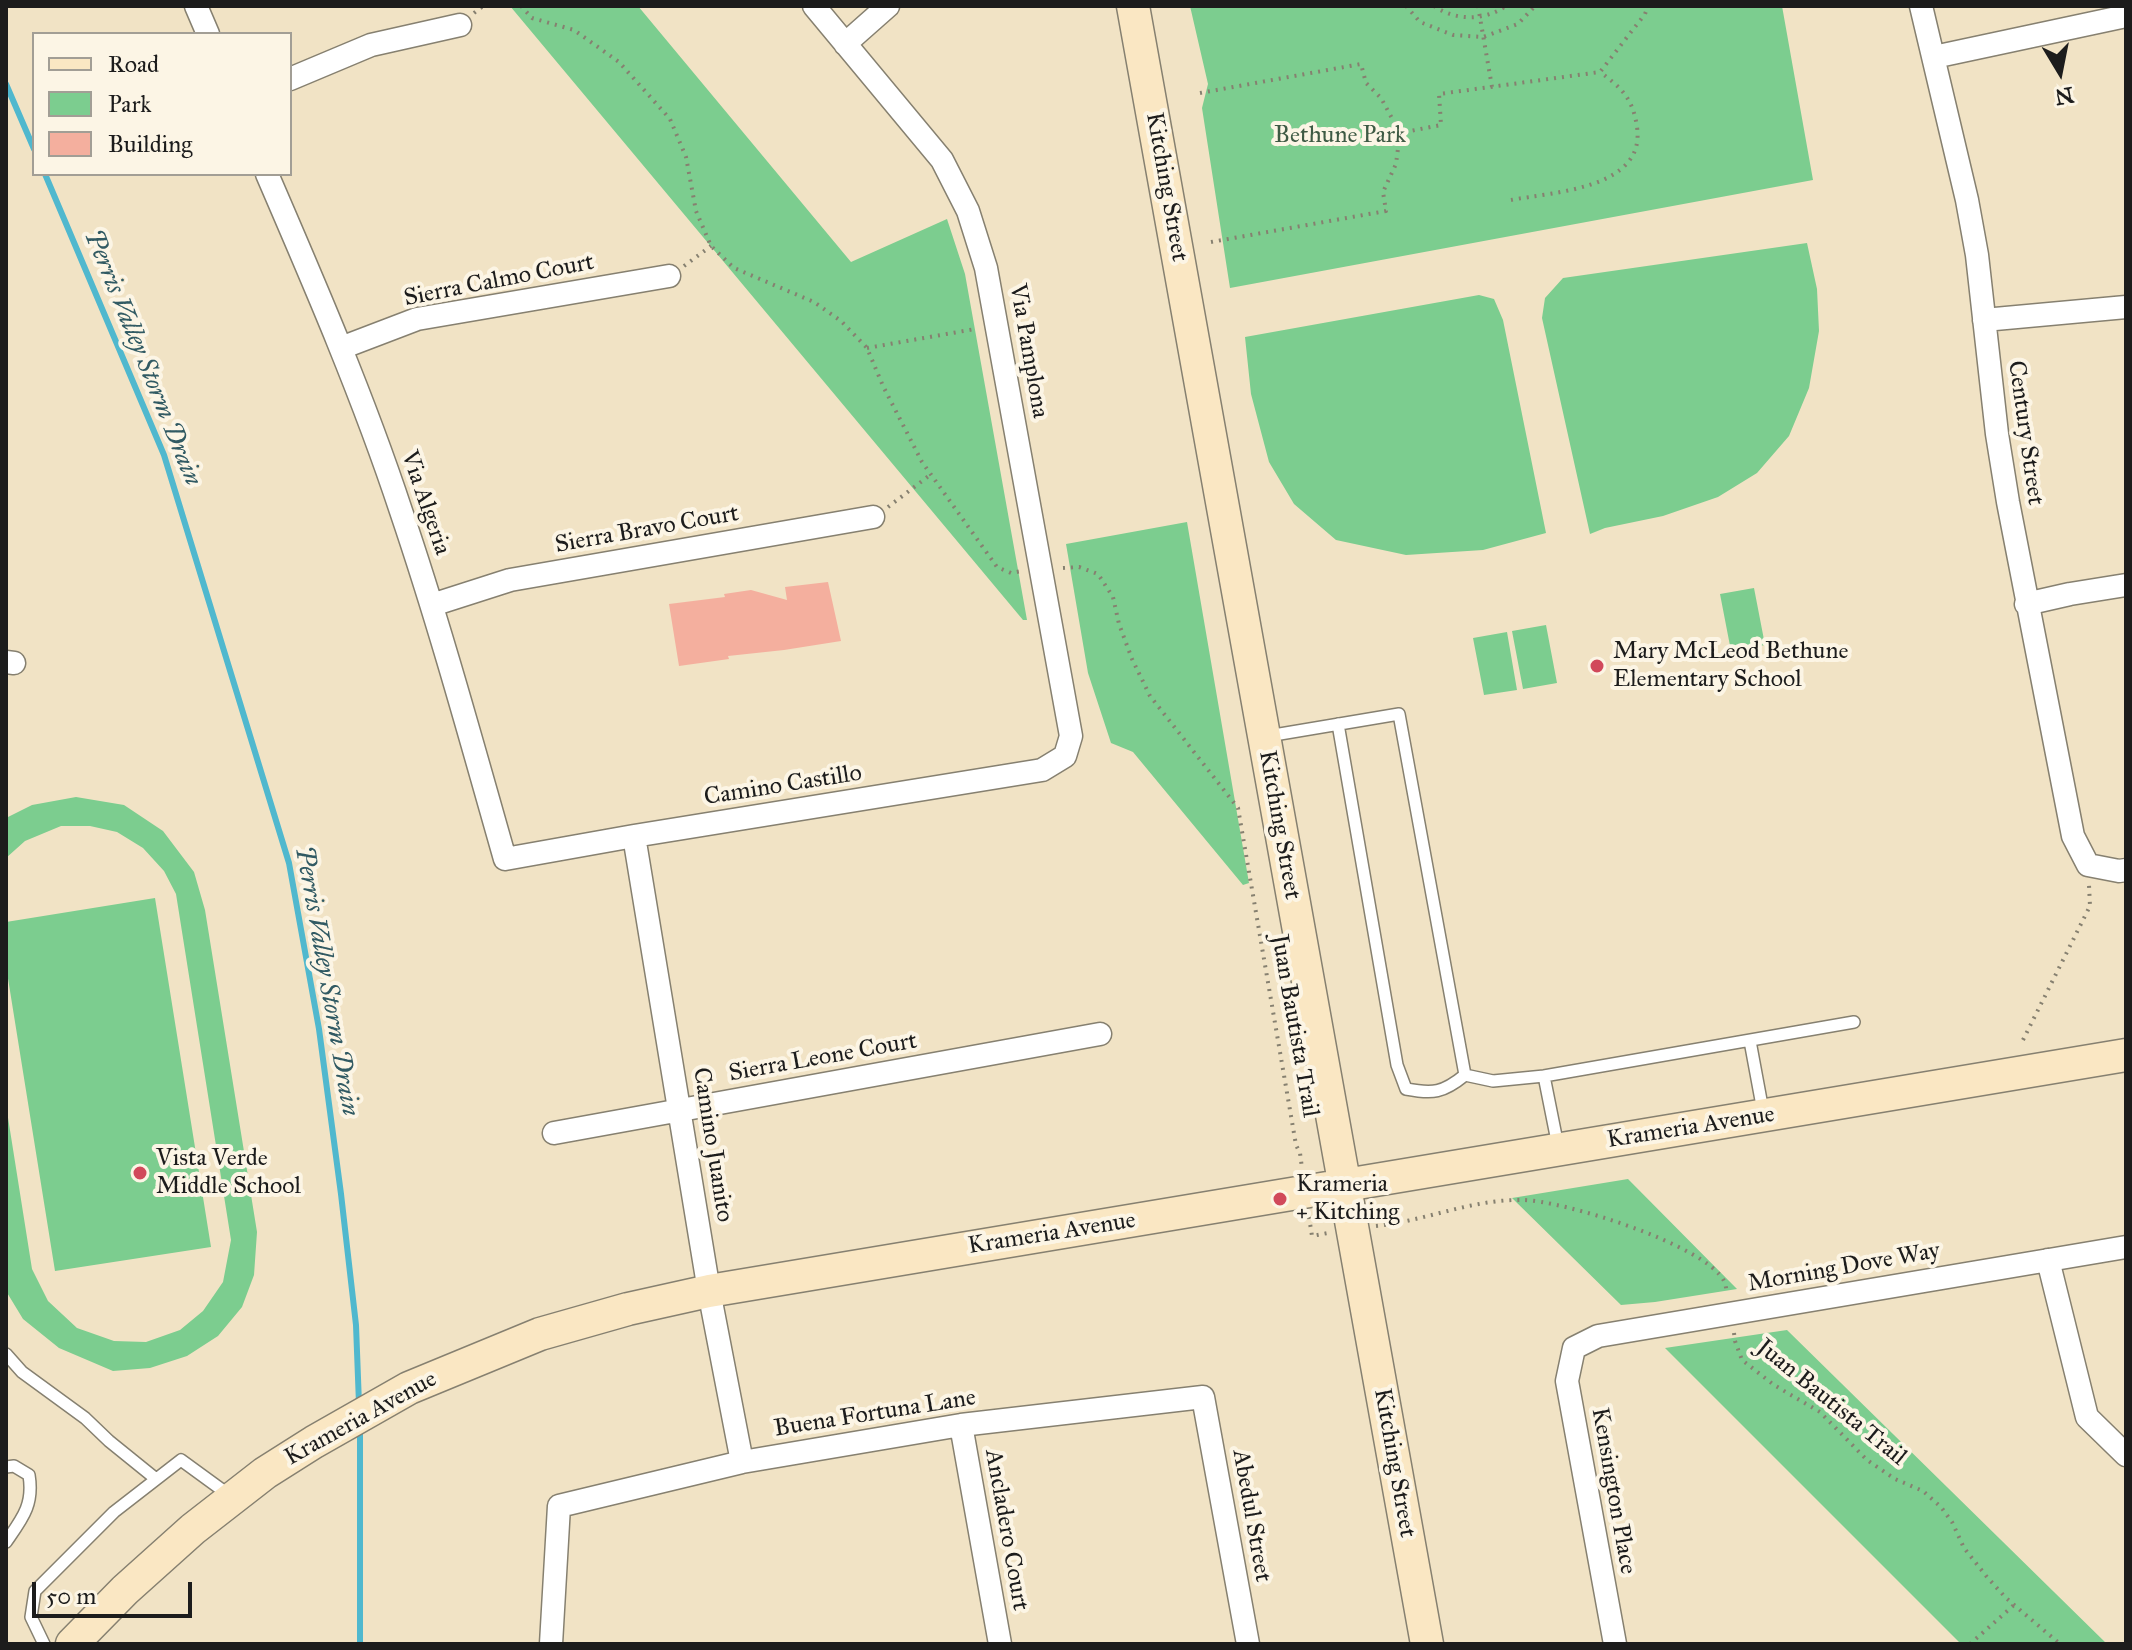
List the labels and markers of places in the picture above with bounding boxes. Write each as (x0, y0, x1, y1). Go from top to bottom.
place label: Mary McLeod Bethune Elementary School (1613, 638, 1848, 694)
marker: Mary McLeod Bethune Elementary School (1588, 657, 1606, 675)
place label: Vista Verde Middle School (156, 1145, 301, 1201)
marker: Vista Verde Middle School (131, 1164, 149, 1182)
place label: Krameria + Kitching (1296, 1171, 1399, 1227)
marker: Krameria + Kitching (1271, 1190, 1289, 1208)

